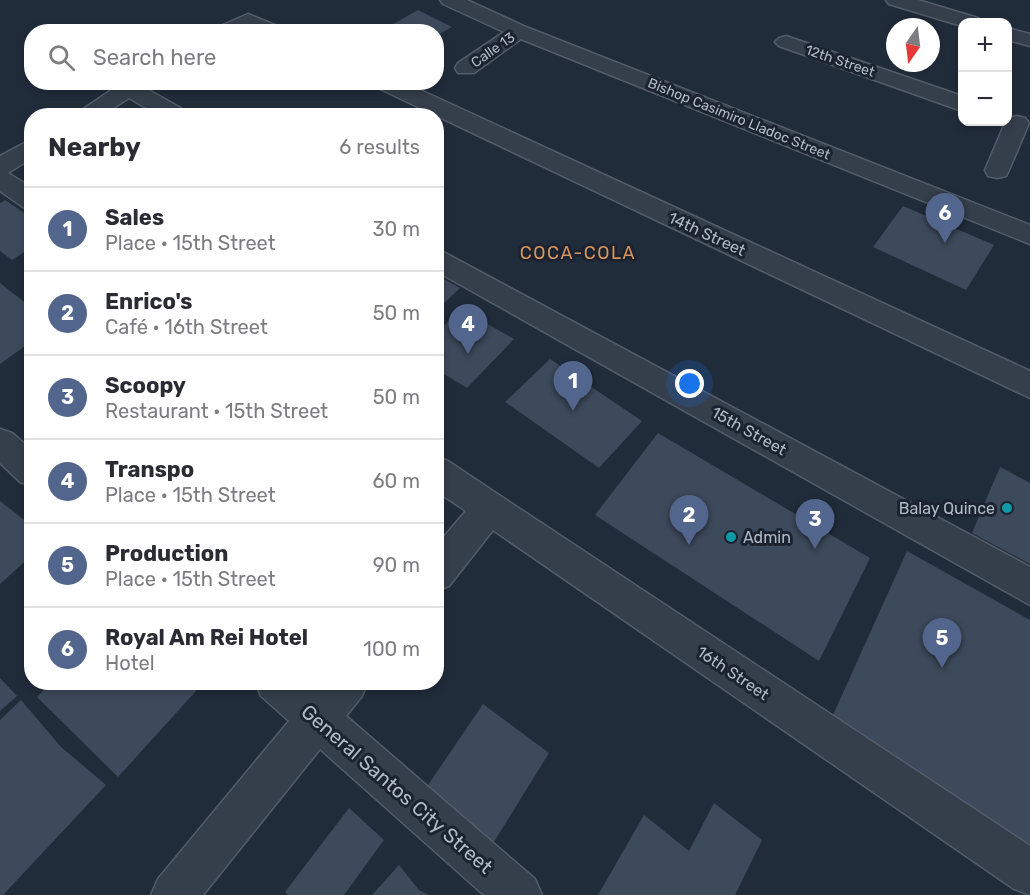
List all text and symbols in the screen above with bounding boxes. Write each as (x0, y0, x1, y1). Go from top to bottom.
north arrow (886, 18, 940, 72)
map controls (958, 18, 1012, 126)
button: + (958, 18, 1012, 72)
search box (24, 24, 444, 90)
street label: Calle 13 (468, 29, 518, 71)
icon: search (45, 41, 78, 74)
street label: 12th Street (803, 41, 877, 81)
text: Search here (93, 44, 216, 71)
button: − (958, 72, 1012, 126)
street label: Bishop Casimiro Lladoc Street (645, 75, 833, 164)
text: Nearby (48, 132, 141, 163)
text: 6 results (339, 135, 420, 159)
pin: 6 (926, 194, 964, 243)
text: Sales (105, 204, 164, 231)
street label: 14th Street (665, 208, 749, 260)
text: 1 (63, 217, 72, 241)
text: 30 m (373, 217, 420, 241)
text: Place · 15th Street (105, 231, 276, 255)
district label: COCA-COLA (520, 242, 636, 264)
text: Enrico's (105, 288, 193, 315)
text: 2 (61, 301, 74, 325)
text: 50 m (373, 301, 420, 325)
pin: 4 (448, 304, 488, 354)
text: Café · 16th Street (105, 315, 268, 339)
pin: 1 (554, 362, 592, 411)
your location (675, 369, 704, 398)
text: Scoopy (105, 372, 186, 399)
text: 3 (61, 385, 74, 409)
text: 50 m (373, 385, 420, 409)
text: Restaurant · 15th Street (105, 399, 328, 423)
street label: 15th Street (708, 403, 790, 459)
text: Transpo (105, 456, 194, 483)
text: 4 (61, 469, 74, 493)
text: 60 m (373, 469, 420, 493)
text: Place · 15th Street (105, 483, 276, 507)
pin: 2 (670, 496, 708, 545)
place label: Balay Quince (899, 499, 995, 518)
pin: 3 (796, 500, 834, 549)
marker: Balay Quince (1000, 501, 1014, 515)
place label: Admin (743, 528, 791, 547)
marker: Admin (724, 530, 738, 544)
text: Production (105, 540, 228, 567)
text: 5 (61, 553, 74, 577)
text: 90 m (373, 553, 420, 577)
text: Place · 15th Street (105, 567, 276, 591)
pin: 5 (922, 618, 962, 668)
text: Royal Am Rei Hotel (105, 624, 308, 651)
text: 6 (61, 637, 74, 661)
text: 100 m (363, 637, 420, 661)
street label: 16th Street (693, 642, 773, 704)
text: Hotel (105, 651, 155, 675)
street label: General Santos City Street (297, 699, 498, 879)

